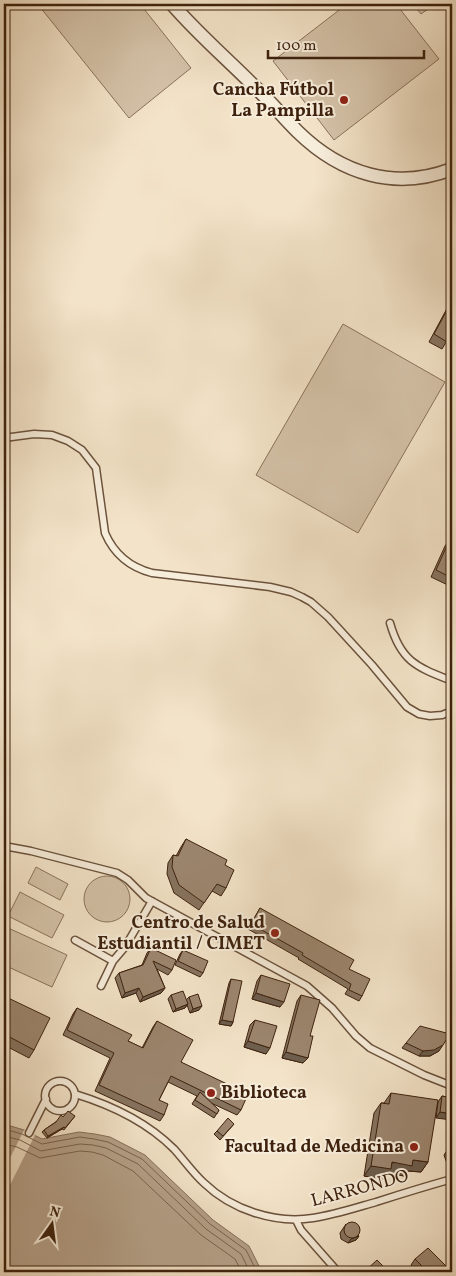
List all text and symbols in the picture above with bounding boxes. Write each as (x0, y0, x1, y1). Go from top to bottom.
scale bar (268, 28, 425, 60)
text: 100 m (276, 36, 316, 57)
place label: Cancha Fútbol La Pampilla (213, 78, 334, 124)
marker: Cancha Fútbol La Pampilla (338, 94, 350, 106)
place label: Centro de Salud Estudiantil / CIMET (97, 911, 265, 957)
marker: Centro de Salud Estudiantil / CIMET (269, 927, 281, 939)
place label: Biblioteca (221, 1081, 307, 1106)
marker: Biblioteca (205, 1087, 217, 1099)
place label: Facultad de Medicina (224, 1135, 404, 1160)
marker: Facultad de Medicina (408, 1141, 420, 1153)
street label: LARRONDO (308, 1164, 412, 1214)
north arrow (28, 1198, 78, 1248)
text: N (48, 1202, 62, 1223)

